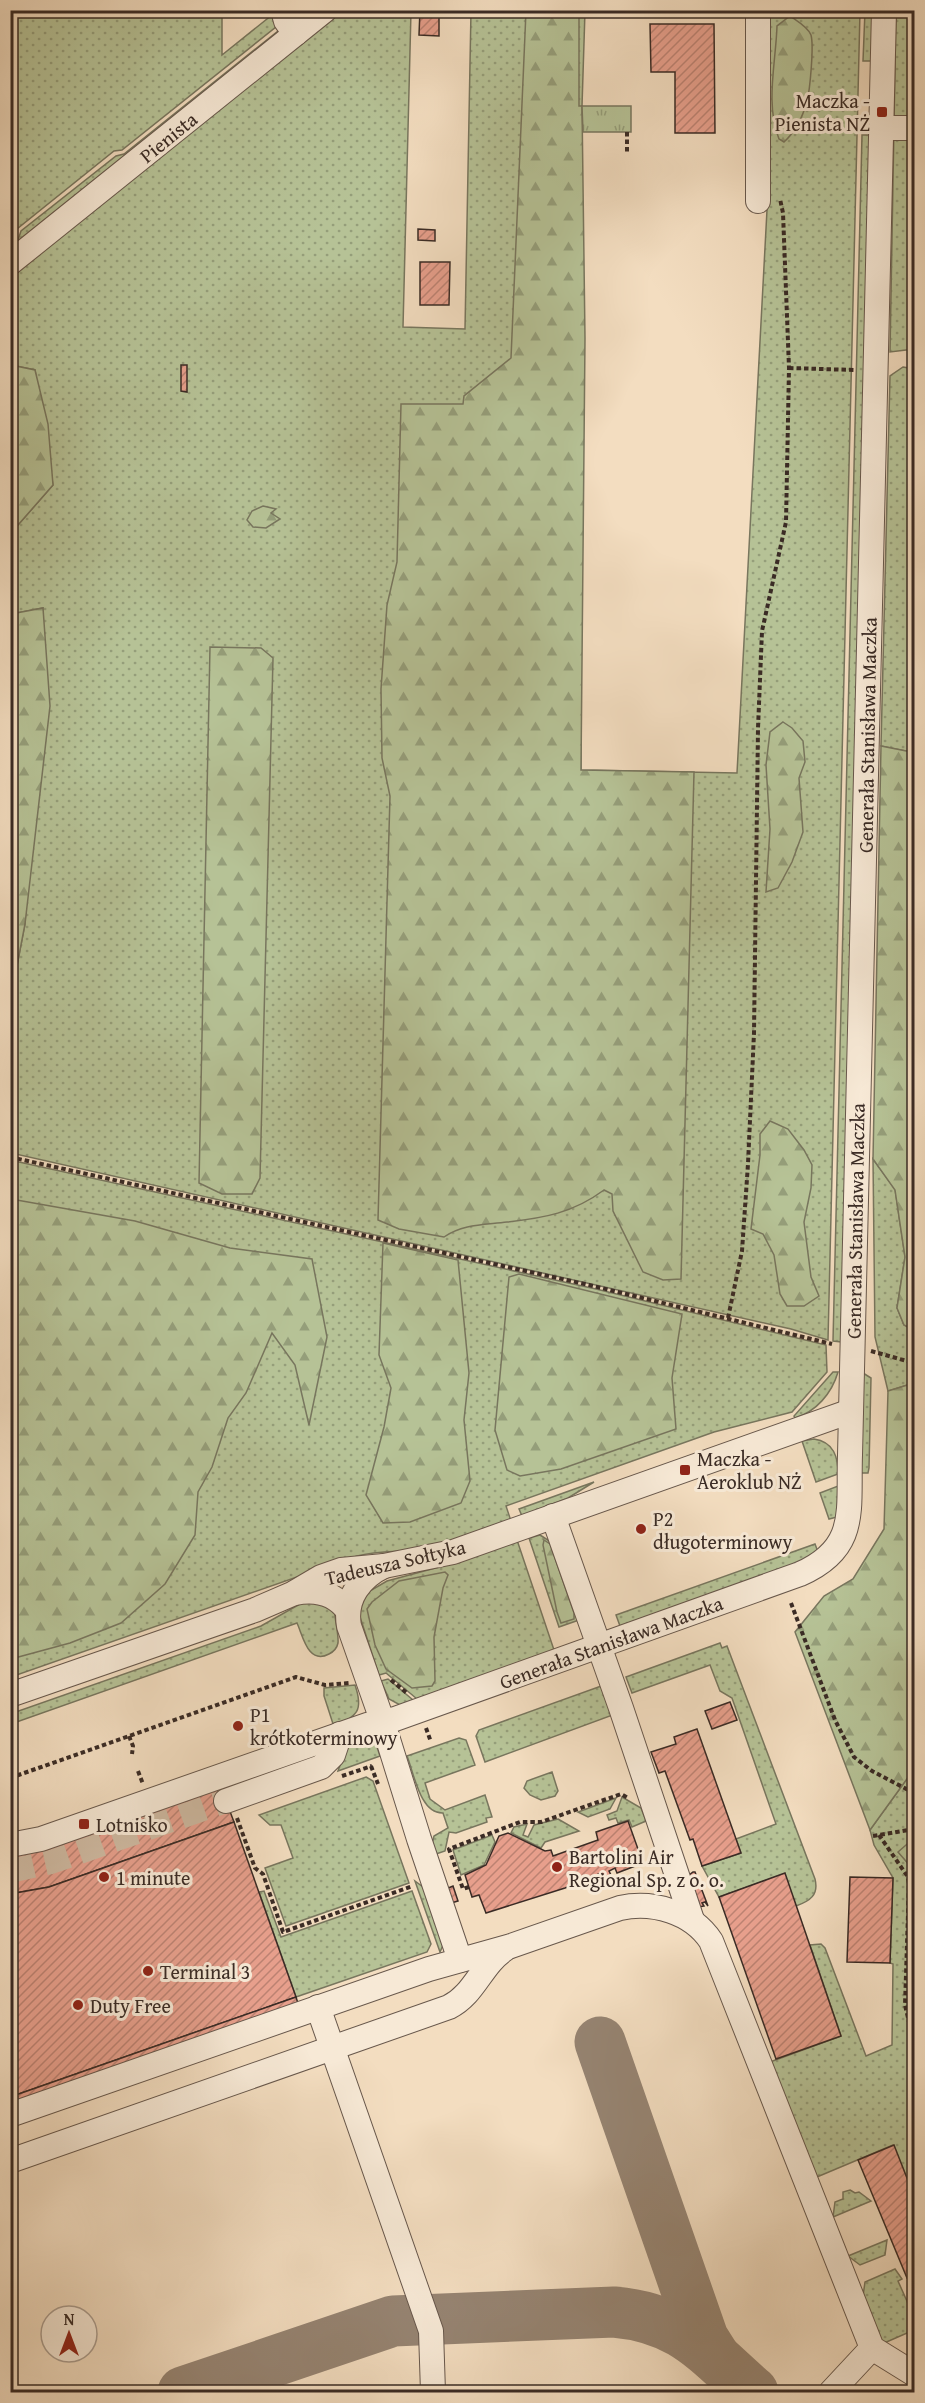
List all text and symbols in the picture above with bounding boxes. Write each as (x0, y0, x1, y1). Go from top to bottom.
place label: Maczka - Pienista NŻ (775, 86, 870, 138)
street label: Pienista (133, 104, 204, 169)
marker: Maczka - Pienista NŻ (875, 105, 889, 119)
street label: Generała Stanisława Maczka (850, 616, 884, 853)
street label: Generała Stanisława Maczka (838, 1102, 872, 1339)
place label: Maczka - Aeroklub NŻ (697, 1444, 802, 1496)
marker: Maczka - Aeroklub NŻ (678, 1463, 692, 1477)
place label: P2 długoterminowy (653, 1504, 792, 1556)
marker: P2 długoterminowy (634, 1522, 648, 1536)
street label: Tadeusza Sołtyka (322, 1532, 469, 1592)
street label: Generała Stanisława Maczka (495, 1588, 727, 1696)
place label: P1 krótkoterminowy (250, 1700, 398, 1752)
marker: P1 krótkoterminowy (231, 1719, 245, 1733)
place label: Lotnisko (96, 1810, 168, 1839)
marker: Lotnisko (77, 1817, 91, 1831)
place label: Bartolini Air Regional Sp. z o. o. (569, 1842, 724, 1894)
marker: Bartolini Air Regional Sp. z o. o. (550, 1860, 564, 1874)
place label: 1 minute (116, 1863, 190, 1892)
marker: 1 minute (97, 1870, 111, 1884)
place label: Terminal 3 (160, 1957, 250, 1986)
marker: Terminal 3 (141, 1964, 155, 1978)
place label: Duty Free (90, 1991, 171, 2020)
marker: Duty Free (71, 1998, 85, 2012)
north arrow (39, 2304, 99, 2364)
text: N (64, 2307, 75, 2331)

